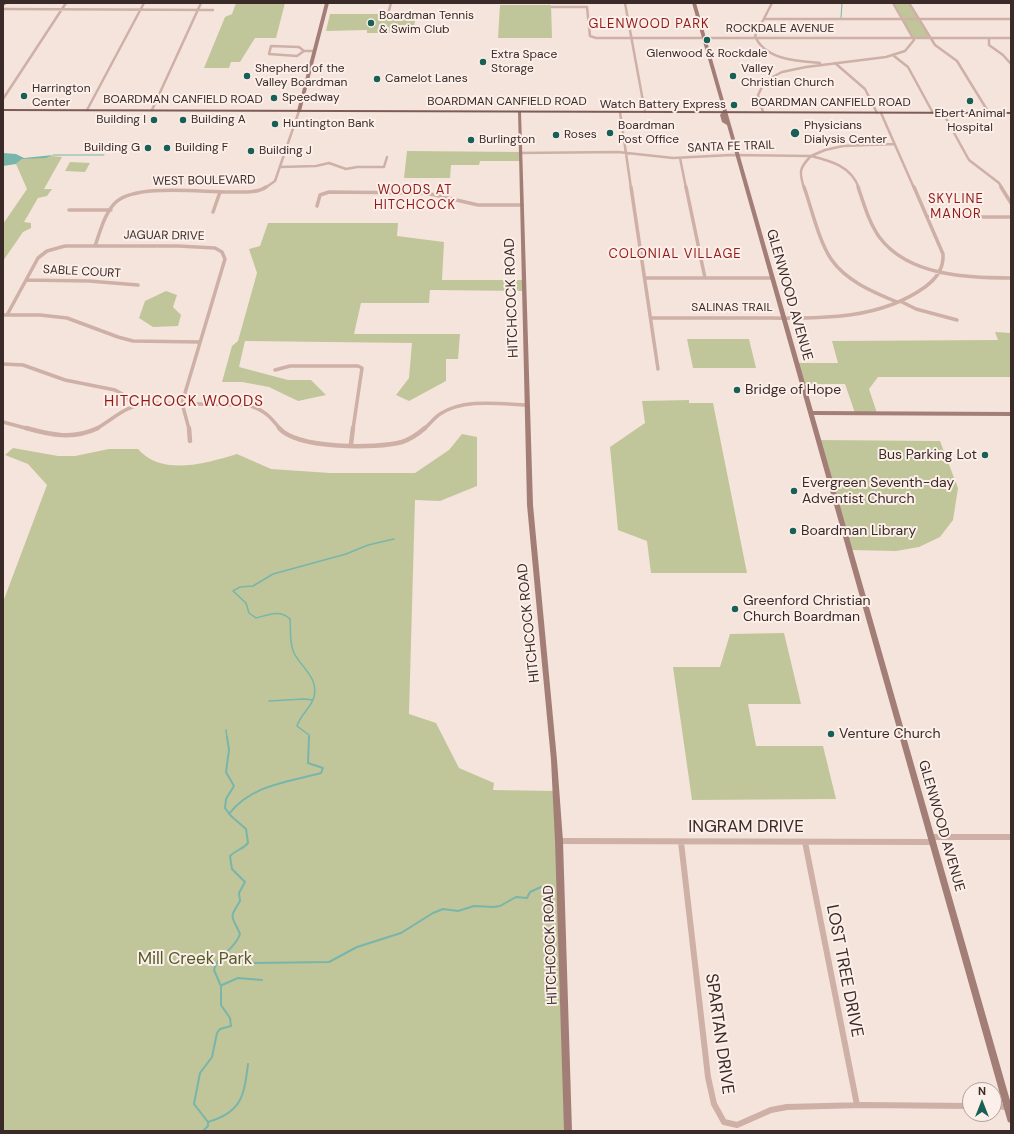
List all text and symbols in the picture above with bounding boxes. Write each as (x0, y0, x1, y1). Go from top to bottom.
place label: Boardman Tennis & Swim Club (379, 9, 474, 37)
district label: GLENWOOD PARK (588, 17, 710, 33)
marker: Boardman Tennis & Swim Club (366, 18, 376, 28)
street label: ROCKDALE AVENUE (726, 22, 834, 36)
marker: Glenwood & Rockdale (702, 35, 712, 45)
place label: Glenwood & Rockdale (646, 47, 768, 61)
place label: Extra Space Storage (491, 48, 557, 76)
marker: Extra Space Storage (478, 57, 488, 67)
place label: Shepherd of the Valley Boardman (255, 62, 347, 90)
place label: Valley Christian Church (741, 62, 834, 90)
marker: Shepherd of the Valley Boardman (242, 71, 252, 81)
marker: Valley Christian Church (728, 71, 738, 81)
place label: Camelot Lanes (385, 72, 468, 86)
marker: Camelot Lanes (372, 74, 382, 84)
place label: Harrington Center (32, 82, 91, 110)
marker: Harrington Center (19, 91, 29, 101)
place label: Speedway (282, 91, 340, 105)
street label: BOARDMAN CANFIELD ROAD (103, 93, 263, 107)
marker: Speedway (269, 93, 279, 103)
street label: BOARDMAN CANFIELD ROAD (427, 95, 587, 109)
street label: BOARDMAN CANFIELD ROAD (751, 96, 911, 110)
marker: Ebert Animal Hospital (965, 96, 975, 106)
place label: Watch Battery Express (600, 98, 726, 112)
marker: Watch Battery Express (729, 100, 739, 110)
place label: Ebert Animal Hospital (934, 107, 1006, 135)
place label: Building I (96, 113, 146, 127)
place label: Building A (191, 113, 246, 127)
marker: Building I (149, 115, 159, 125)
marker: Building A (178, 115, 188, 125)
place label: Huntington Bank (283, 117, 375, 131)
marker: Huntington Bank (270, 119, 280, 129)
place label: Boardman Post Office (618, 119, 679, 147)
place label: Physicians Dialysis Center (804, 119, 887, 147)
marker: Physicians Dialysis Center (789, 127, 801, 139)
place label: Roses (564, 128, 597, 142)
marker: Boardman Post Office (605, 128, 615, 138)
marker: Roses (551, 130, 561, 140)
place label: Burlington (479, 133, 535, 147)
marker: Burlington (466, 135, 476, 145)
street label: SANTA FE TRAIL (687, 138, 775, 156)
place label: Building G (84, 141, 140, 155)
place label: Building F (175, 141, 228, 155)
marker: Building G (143, 143, 153, 153)
marker: Building F (162, 143, 172, 153)
place label: Building J (259, 144, 312, 158)
marker: Building J (246, 146, 256, 156)
street label: WEST BOULEVARD (152, 173, 256, 189)
district label: WOODS AT HITCHCOCK (374, 183, 456, 214)
district label: SKYLINE MANOR (928, 192, 984, 223)
street label: GLENWOOD AVENUE (762, 227, 816, 363)
street label: JAGUAR DRIVE (123, 228, 205, 244)
street label: HITCHCOCK ROAD (502, 238, 522, 358)
district label: COLONIAL VILLAGE (608, 247, 742, 263)
street label: SABLE COURT (43, 263, 121, 281)
street label: SALINAS TRAIL (691, 301, 773, 315)
place label: Bridge of Hope (745, 382, 841, 398)
marker: Bridge of Hope (732, 385, 742, 395)
district label: HITCHCOCK WOODS (104, 393, 264, 411)
place label: Bus Parking Lot (879, 447, 977, 463)
marker: Bus Parking Lot (980, 450, 990, 460)
place label: Evergreen Seventh-day Adventist Church (802, 475, 954, 508)
marker: Evergreen Seventh-day Adventist Church (789, 486, 799, 496)
place label: Boardman Library (801, 523, 916, 539)
marker: Boardman Library (788, 526, 798, 536)
street label: HITCHCOCK ROAD (514, 562, 544, 684)
place label: Greenford Christian Church Boardman (743, 593, 871, 626)
marker: Greenford Christian Church Boardman (730, 604, 740, 614)
place label: Venture Church (839, 726, 941, 742)
marker: Venture Church (826, 729, 836, 739)
street label: GLENWOOD AVENUE (914, 758, 968, 894)
street label: INGRAM DRIVE (688, 818, 804, 838)
street label: HITCHCOCK ROAD (541, 885, 561, 1005)
street label: LOST TREE DRIVE (821, 903, 867, 1039)
park label: Mill Creek Park (138, 950, 252, 970)
street label: SPARTAN DRIVE (700, 972, 738, 1096)
north arrow (962, 1082, 1002, 1122)
text: N (978, 1084, 986, 1098)

